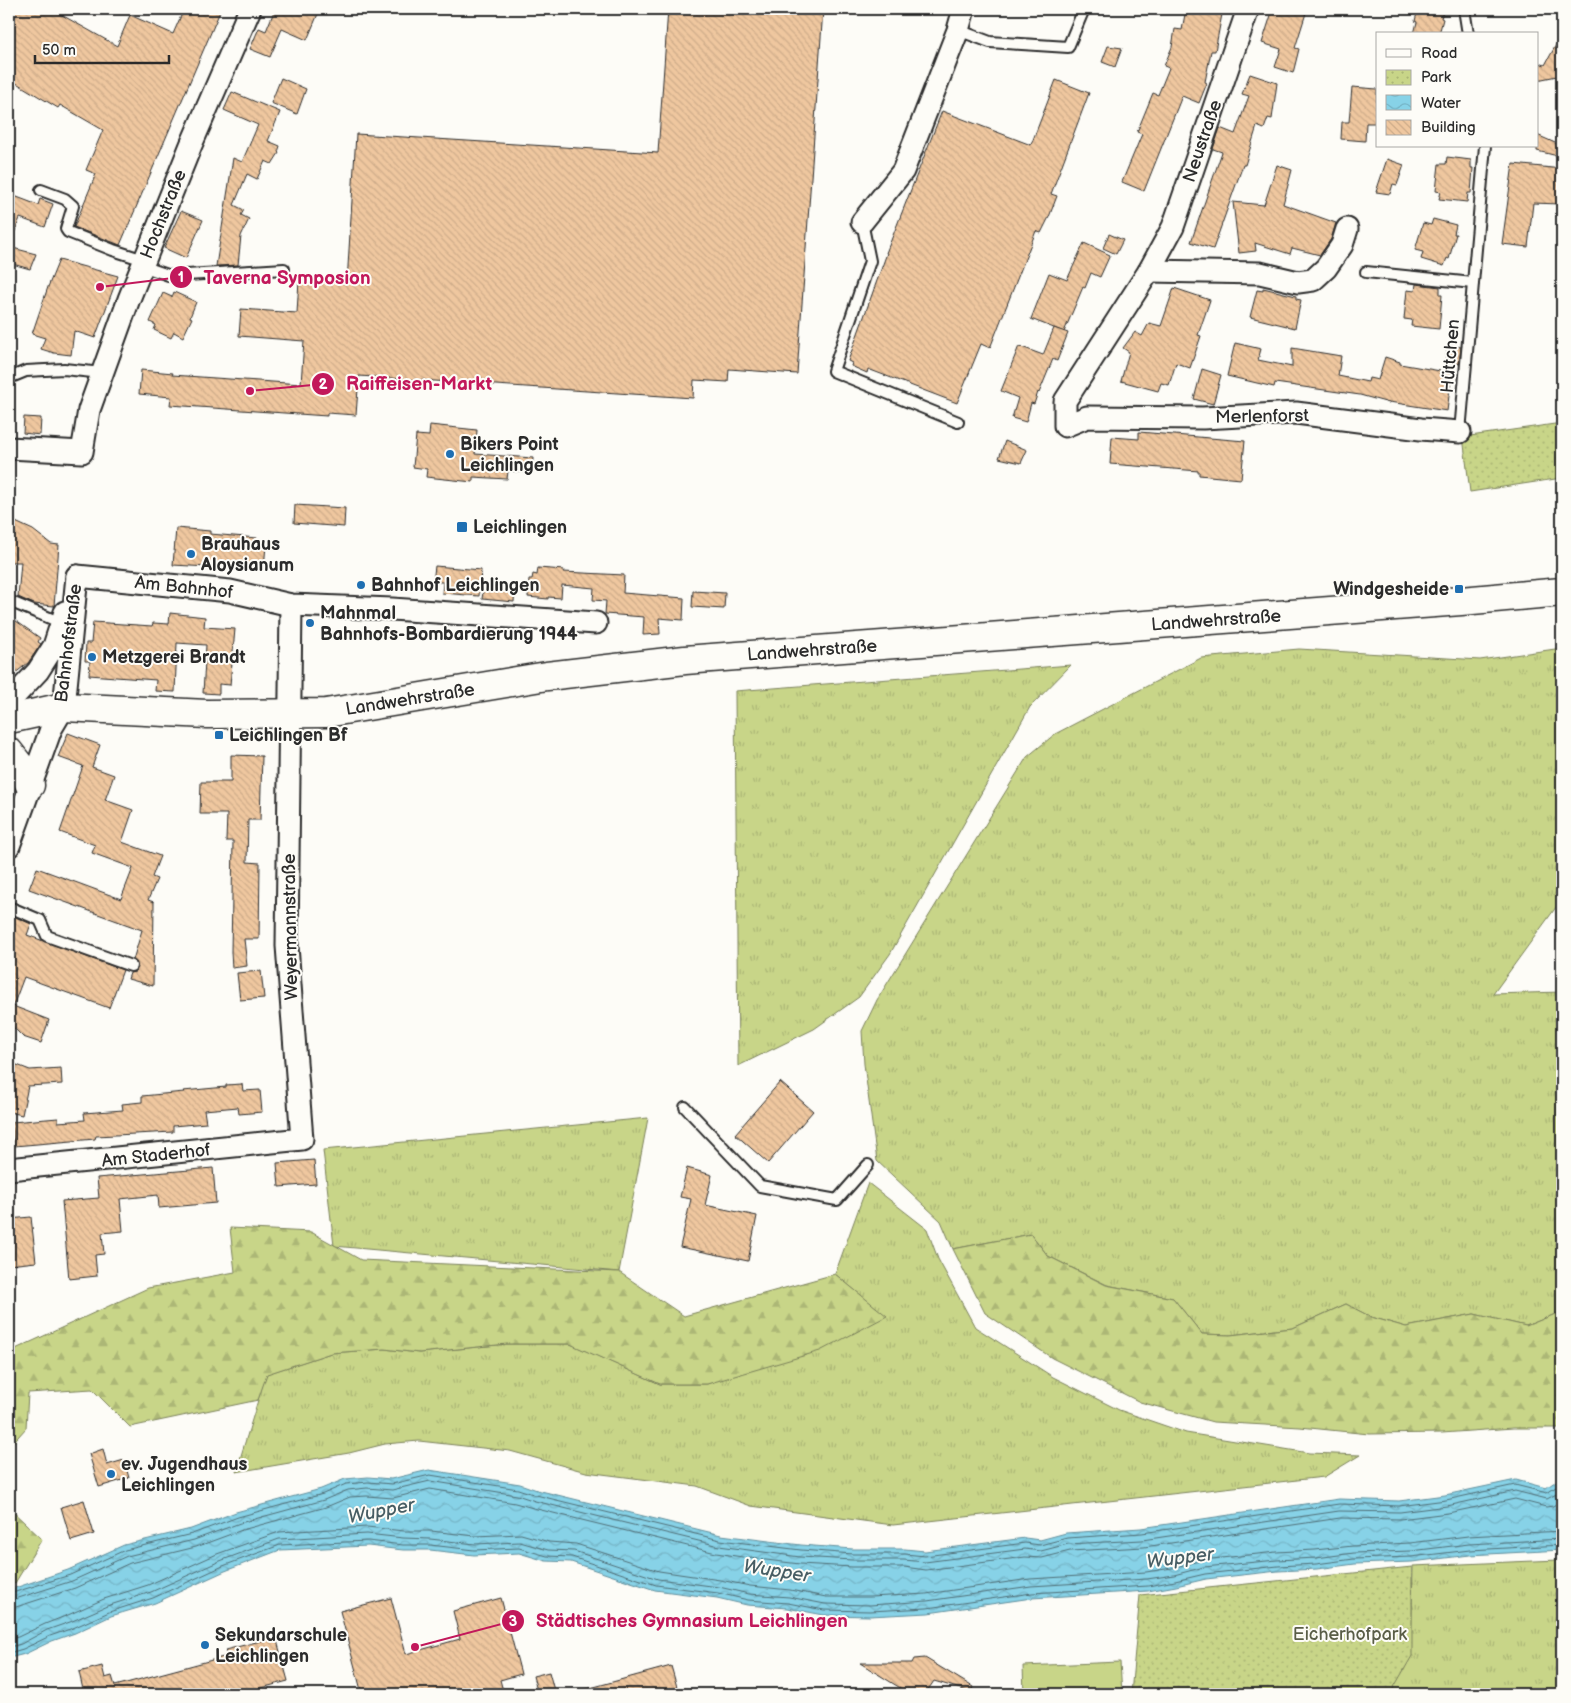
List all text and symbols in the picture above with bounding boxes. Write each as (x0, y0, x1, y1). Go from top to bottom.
scale bar (35, 32, 169, 64)
legend (1376, 32, 1538, 148)
text: 50 m (42, 41, 76, 60)
text: Road (1421, 44, 1457, 63)
text: Park (1421, 68, 1452, 87)
text: Water (1421, 94, 1461, 113)
street label: Neustraße (1179, 97, 1226, 185)
text: Building (1421, 118, 1476, 137)
street label: Hochstraße (136, 166, 191, 262)
callout: Taverna Symposion (168, 260, 380, 294)
text: Taverna Symposion (203, 267, 371, 290)
text: 1 (178, 268, 184, 287)
street label: Hüttchen (1437, 318, 1464, 394)
callout: Raiffeisen-Markt (311, 367, 502, 401)
text: Raiffeisen-Markt (346, 373, 493, 396)
text: 2 (319, 375, 328, 394)
street label: Merlenforst (1215, 405, 1309, 428)
place label: Bikers Point Leichlingen (460, 434, 559, 476)
marker: Bikers Point Leichlingen (444, 448, 456, 460)
place label: Leichlingen (473, 517, 567, 538)
marker: Leichlingen (455, 520, 469, 534)
place label: Brauhaus Aloysianum (200, 534, 294, 576)
marker: Brauhaus Aloysianum (185, 548, 197, 560)
street label: Am Bahnhof (134, 572, 235, 603)
place label: Bahnhof Leichlingen (371, 575, 539, 596)
marker: Bahnhof Leichlingen (355, 579, 367, 591)
place label: Windgesheide (1333, 579, 1449, 600)
street label: Bahnhofstraße (51, 582, 86, 704)
marker: Windgesheide (1453, 583, 1465, 595)
place label: Mahnmal Bahnhofs-Bombardierung 1944 (320, 603, 578, 645)
street label: Landwehrstraße (1150, 605, 1282, 636)
marker: Mahnmal Bahnhofs-Bombardierung 1944 (304, 617, 316, 629)
street label: Landwehrstraße (746, 635, 878, 666)
place label: Metzgerei Brandt (102, 647, 246, 668)
marker: Metzgerei Brandt (86, 651, 98, 663)
street label: Landwehrstraße (344, 679, 476, 720)
place label: Leichlingen Bf (229, 725, 348, 746)
marker: Leichlingen Bf (213, 729, 225, 741)
street label: Weyermannstraße (279, 853, 302, 1001)
street label: Am Staderhof (100, 1139, 212, 1172)
place label: ev. Jugendhaus Leichlingen (121, 1454, 248, 1496)
marker: ev. Jugendhaus Leichlingen (105, 1468, 117, 1480)
water label: Wupper (346, 1494, 418, 1529)
water label: Wupper (1145, 1543, 1216, 1574)
water label: Wupper (742, 1555, 813, 1588)
callout: Städtisches Gymnasium Leichlingen (501, 1604, 858, 1638)
text: Städtisches Gymnasium Leichlingen (536, 1610, 848, 1633)
text: 3 (509, 1612, 518, 1631)
park label: Eicherhofpark (1293, 1624, 1407, 1645)
place label: Sekundarschule Leichlingen (215, 1625, 347, 1667)
marker: Sekundarschule Leichlingen (199, 1639, 211, 1651)

